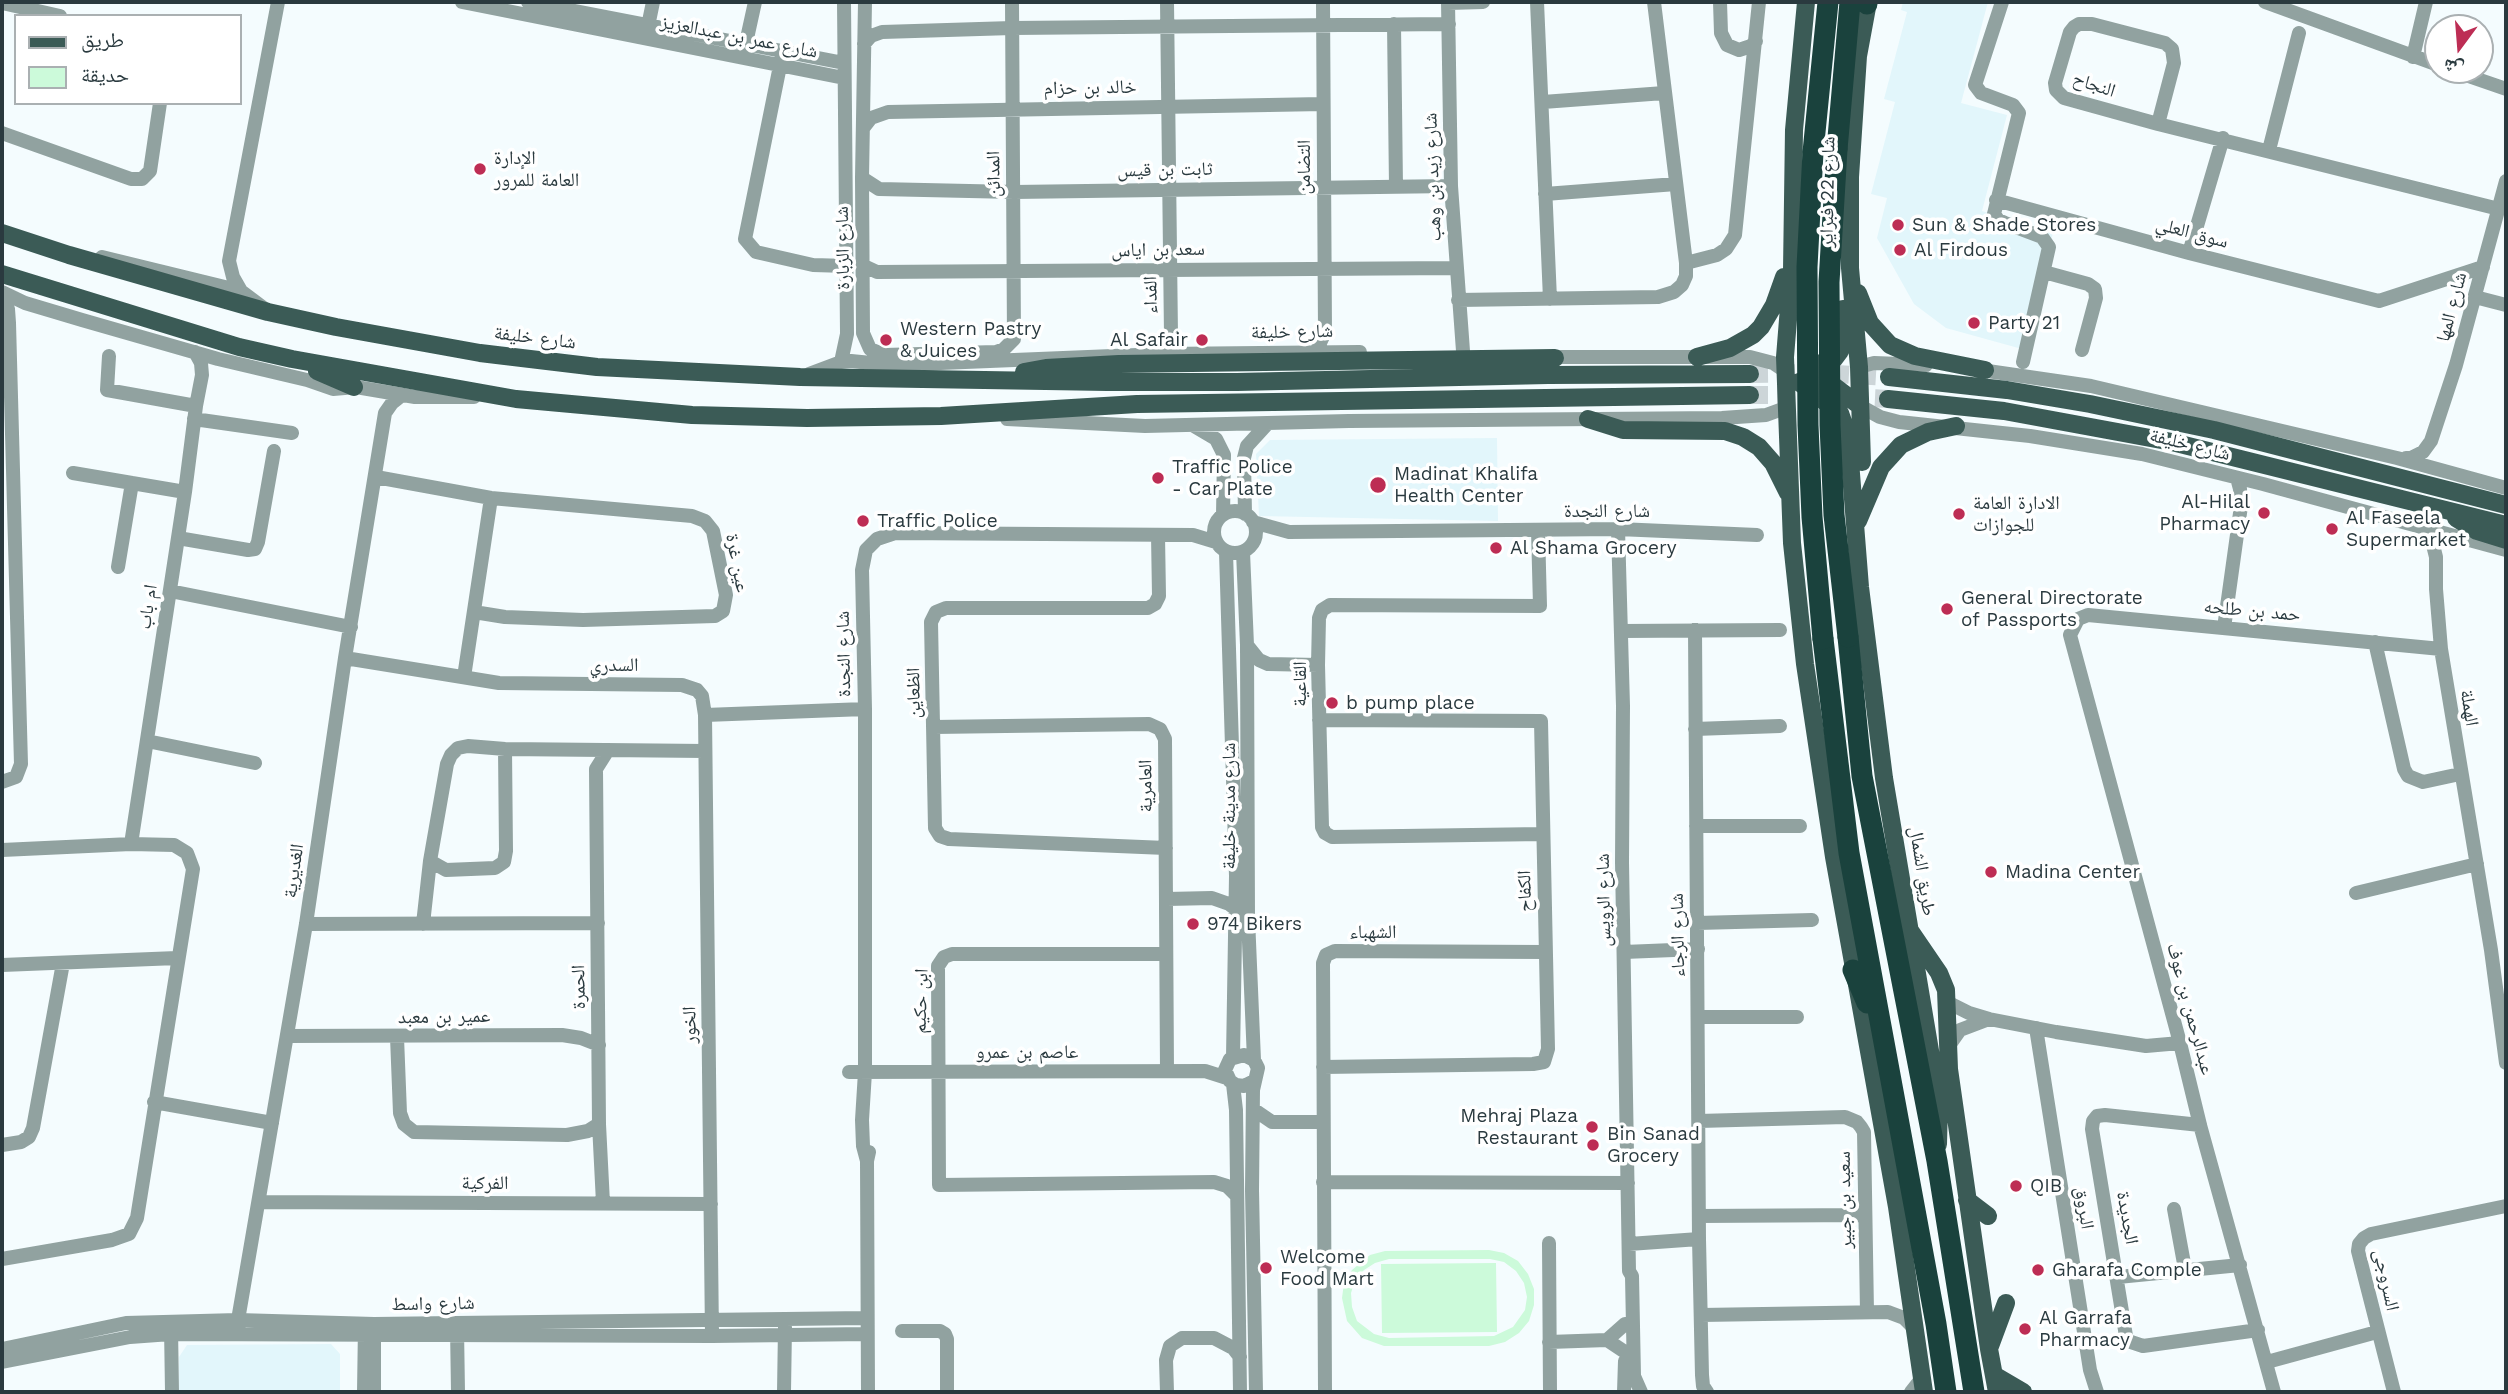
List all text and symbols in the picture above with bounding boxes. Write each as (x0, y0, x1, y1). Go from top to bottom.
street label: شارع عمر بن عبدالعزيز (659, 11, 819, 63)
legend (14, 14, 242, 105)
north arrow (2424, 14, 2494, 84)
text: طريق (81, 27, 124, 52)
text: ش (2441, 54, 2466, 82)
text: حديقة (81, 62, 129, 87)
street label: النجاح (2070, 67, 2118, 103)
street label: خالد بن حزام (1043, 76, 1137, 100)
street label: شارع زيد بن وهب (1419, 112, 1447, 242)
street label: شارع 22 فبراير (1816, 136, 1840, 248)
street label: التضامن (1293, 140, 1315, 194)
place label: الإدارة العامة للمرور (494, 147, 579, 191)
street label: المدائن (982, 151, 1006, 197)
street label: ثابت بن قيس (1117, 158, 1213, 182)
marker: الإدارة العامة للمرور (472, 161, 488, 177)
street label: شارع الزبارة (831, 206, 855, 290)
street label: سوق العلي (2153, 212, 2231, 254)
place label: Sun & Shade Stores (1912, 214, 2096, 236)
marker: Sun & Shade Stores (1890, 217, 1906, 233)
street label: سعد بن اياس (1111, 238, 1205, 262)
place label: Al Firdous (1914, 239, 2008, 261)
marker: Al Firdous (1892, 242, 1908, 258)
street label: شارع المها (2432, 270, 2472, 344)
street label: الفداء (1139, 276, 1163, 314)
place label: Party 21 (1988, 312, 2060, 334)
marker: Party 21 (1966, 315, 1982, 331)
place label: Western Pastry & Juices (900, 318, 1041, 362)
street label: شارع خليفة (1251, 320, 1333, 344)
street label: شارع خليفة (493, 322, 577, 354)
place label: Al Safair (1110, 329, 1188, 351)
marker: Western Pastry & Juices (878, 332, 894, 348)
marker: Al Safair (1194, 332, 1210, 348)
street label: شارع خليفة (2147, 424, 2233, 466)
place label: Traffic Police - Car Plate (1172, 456, 1293, 500)
place label: Madinat Khalifa Health Center (1394, 463, 1538, 507)
marker: Traffic Police - Car Plate (1150, 470, 1166, 486)
marker: Madinat Khalifa Health Center (1368, 475, 1388, 495)
place label: Al-Hilal Pharmacy (2159, 491, 2250, 535)
place label: الادارة العامة للجوازات (1973, 492, 2060, 536)
street label: شارع النجدة (1564, 500, 1650, 522)
marker: Al-Hilal Pharmacy (2256, 505, 2272, 521)
marker: الادارة العامة للجوازات (1951, 506, 1967, 522)
place label: Al Faseela Supermarket (2346, 507, 2466, 551)
place label: Traffic Police (877, 510, 998, 532)
marker: Traffic Police (855, 513, 871, 529)
marker: Al Faseela Supermarket (2324, 521, 2340, 537)
street label: عين غرة (720, 532, 754, 594)
place label: Al Shama Grocery (1510, 537, 1677, 559)
marker: Al Shama Grocery (1488, 540, 1504, 556)
street label: ام باب (133, 583, 163, 631)
place label: General Directorate of Passports (1961, 587, 2143, 631)
street label: حمد بن طلحه (2203, 595, 2301, 627)
marker: General Directorate of Passports (1939, 601, 1955, 617)
street label: شارع النجدة (832, 611, 856, 697)
street label: السدري (589, 654, 639, 676)
street label: القاعية (1289, 661, 1311, 707)
street label: الظعاين (902, 667, 926, 719)
street label: الهملة (2455, 688, 2483, 728)
place label: b pump place (1346, 692, 1475, 714)
marker: b pump place (1324, 695, 1340, 711)
street label: شارع مدينة خليفة (1218, 743, 1240, 869)
street label: العامرية (1134, 759, 1158, 813)
street label: طريق الشمال (1904, 825, 1940, 917)
street label: الغديرية (279, 842, 309, 900)
street label: شارع الرويس (1592, 853, 1616, 947)
place label: Madina Center (2005, 861, 2140, 883)
marker: Madina Center (1983, 864, 1999, 880)
street label: الكفاح (1513, 870, 1537, 912)
street label: شارع الرجاء (1666, 893, 1690, 977)
place label: 974 Bikers (1207, 913, 1302, 935)
marker: 974 Bikers (1185, 916, 1201, 932)
street label: الشهباء (1349, 921, 1397, 943)
street label: عبدالرحمن بن عوف (2161, 941, 2219, 1077)
street label: الحمرة (567, 965, 591, 1009)
street label: ابن حكيم (908, 968, 934, 1034)
street label: عمير بن معبد (398, 1005, 490, 1029)
street label: الخور (678, 1006, 702, 1044)
street label: عاصم بن عمرو (976, 1041, 1078, 1063)
place label: Mehraj Plaza Restaurant (1460, 1105, 1578, 1149)
marker: Mehraj Plaza Restaurant (1584, 1119, 1600, 1135)
place label: Bin Sanad Grocery (1607, 1123, 1700, 1167)
marker: Bin Sanad Grocery (1585, 1137, 1601, 1153)
street label: سعيد بن جبير (1833, 1151, 1857, 1249)
street label: الفركية (462, 1172, 508, 1194)
place label: QIB (2030, 1175, 2062, 1197)
marker: QIB (2008, 1178, 2024, 1194)
street label: البروق (2069, 1185, 2099, 1231)
street label: الجديدة (2111, 1190, 2143, 1246)
place label: Welcome Food Mart (1280, 1246, 1374, 1290)
street label: السروجى (2368, 1247, 2404, 1313)
place label: Gharafa Comple (2052, 1259, 2202, 1281)
marker: Welcome Food Mart (1258, 1260, 1274, 1276)
marker: Gharafa Comple (2030, 1262, 2046, 1278)
street label: شارع واسط (391, 1292, 475, 1316)
place label: Al Garrafa Pharmacy (2039, 1307, 2132, 1351)
marker: Al Garrafa Pharmacy (2017, 1321, 2033, 1337)

